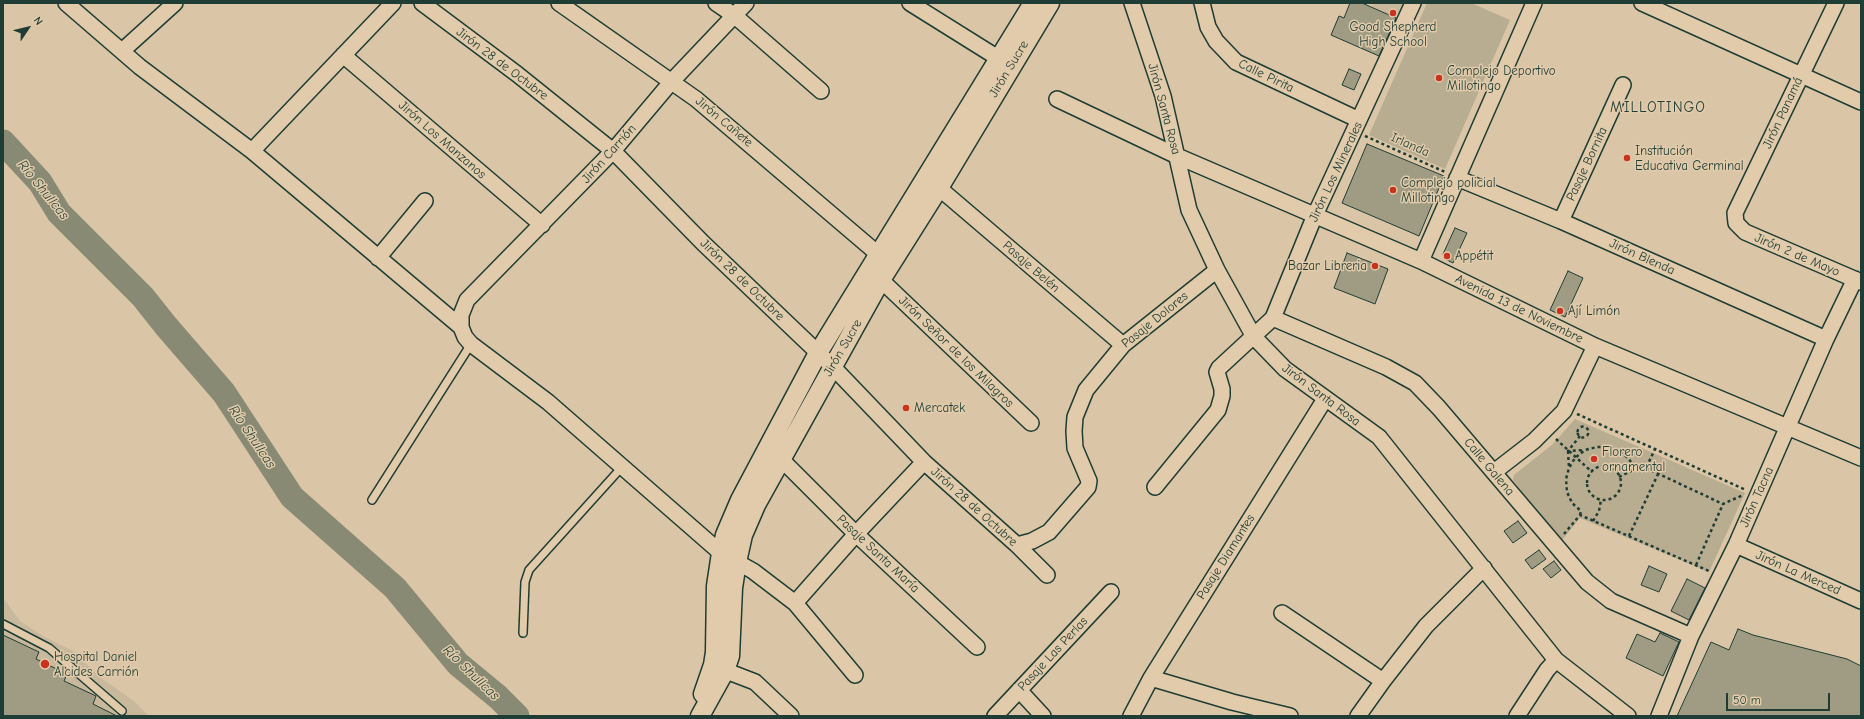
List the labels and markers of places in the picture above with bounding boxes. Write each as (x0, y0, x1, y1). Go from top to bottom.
marker: Good Shepherd High School (1388, 8, 1398, 18)
place label: Good Shepherd High School (1350, 19, 1436, 50)
place label: Complejo Deportivo Millotingo (1447, 63, 1556, 94)
marker: Complejo Deportivo Millotingo (1434, 73, 1444, 83)
place label: Institución Educativa Germinal (1635, 143, 1744, 174)
marker: Institución Educativa Germinal (1622, 153, 1632, 163)
place label: Complejo policial Millotingo (1401, 175, 1496, 206)
marker: Complejo policial Millotingo (1388, 185, 1398, 195)
place label: Appétit (1455, 248, 1493, 264)
marker: Appétit (1442, 251, 1452, 261)
place label: Bazar Libreria (1288, 258, 1367, 274)
marker: Bazar Libreria (1370, 261, 1380, 271)
place label: Ají Limón (1568, 303, 1620, 319)
marker: Ají Limón (1555, 306, 1565, 316)
place label: Mercatek (914, 400, 965, 416)
marker: Mercatek (901, 403, 911, 413)
place label: Florero ornamental (1602, 444, 1665, 475)
marker: Florero ornamental (1589, 454, 1599, 464)
place label: Hospital Daniel Alcides Carrión (54, 649, 139, 680)
marker: Hospital Daniel Alcides Carrión (39, 658, 51, 670)

